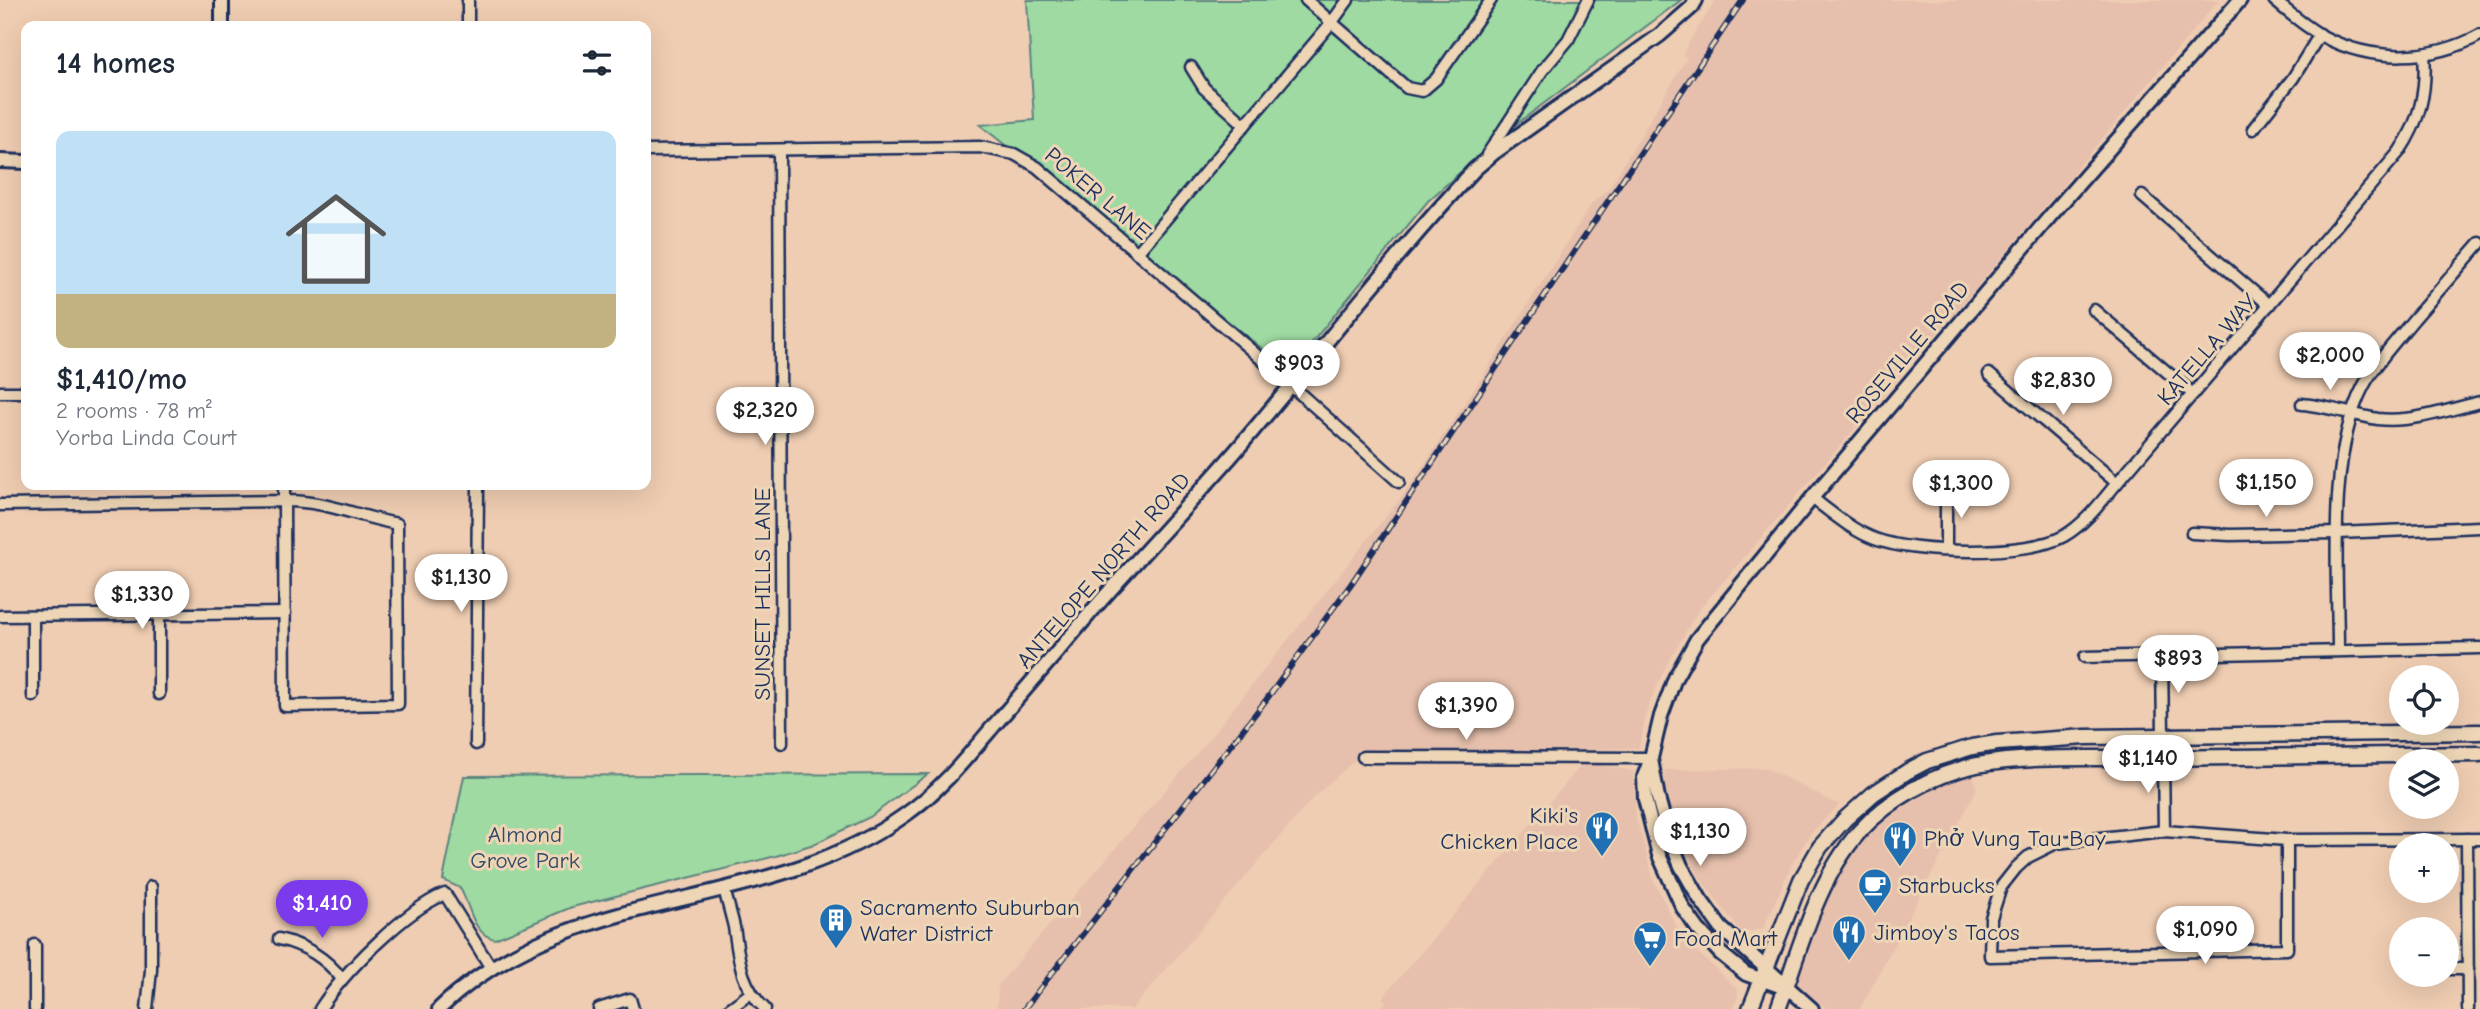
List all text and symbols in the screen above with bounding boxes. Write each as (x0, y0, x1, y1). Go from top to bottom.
icon: filters (578, 44, 616, 82)
text: 14 homes (56, 46, 175, 81)
street label: POKER LANE (1039, 141, 1156, 245)
icon: home (273, 176, 399, 302)
street label: ROSEVILLE ROAD (1840, 276, 1975, 429)
street label: KATELLA WAY (2152, 288, 2263, 411)
pin: $2,000 (2273, 332, 2387, 392)
pin: $903 (1258, 340, 1340, 400)
text: $2,000 (2295, 341, 2365, 368)
text: $903 (1274, 349, 1324, 376)
pin: $2,830 (2006, 358, 2120, 417)
text: $1,410/mo (56, 362, 187, 397)
text: $2,830 (2030, 366, 2096, 393)
pin: $2,320 (708, 388, 822, 447)
text: $2,320 (732, 396, 798, 423)
text: 2 rooms · 78 m² (56, 397, 212, 424)
text: Yorba Linda Court (56, 424, 236, 451)
pin: $1,150 (2209, 460, 2323, 519)
pin: $1,300 (1904, 461, 2018, 520)
street label: ANTELOPE NORTH ROAD (1011, 467, 1196, 674)
text: $1,150 (2235, 468, 2297, 495)
text: $1,300 (1929, 469, 1993, 496)
street label: SUNSET HILLS LANE (749, 487, 776, 700)
pin: $1,130 (404, 554, 518, 614)
text: $1,130 (431, 563, 491, 590)
pin: $1,330 (85, 572, 199, 631)
text: $1,330 (110, 580, 174, 607)
pin: $893 (2137, 636, 2219, 695)
text: $893 (2154, 644, 2203, 671)
map controls (2389, 665, 2459, 987)
button: locate (2389, 665, 2459, 735)
pin: $1,390 (1409, 682, 1523, 742)
text: $1,390 (1434, 691, 1498, 718)
pin: $1,140 (2091, 736, 2205, 795)
text: $1,140 (2118, 744, 2178, 771)
button: layers (2389, 749, 2459, 819)
place label: Kiki's Chicken Place (1440, 802, 1578, 855)
pin: $1,130 (1643, 808, 1757, 868)
restaurant icon: Kiki's Chicken Place (1583, 809, 1621, 858)
text: $1,130 (1670, 817, 1730, 844)
restaurant icon: Phở Vung Tau Bay (1881, 819, 1919, 868)
park label: Almond Grove Park (470, 821, 580, 874)
place label: Phở Vung Tau Bay (1924, 825, 2106, 852)
button: + (2389, 833, 2459, 903)
cafe icon: Starbucks (1856, 866, 1894, 915)
place label: Starbucks (1899, 872, 1994, 899)
pin: $1,410 (265, 880, 379, 940)
text: $1,410 (292, 889, 352, 916)
place label: Sacramento Suburban Water District (860, 894, 1080, 947)
building icon: Sacramento Suburban Water District (817, 901, 855, 950)
pin: $1,090 (2148, 906, 2262, 966)
restaurant icon: Jimboy's Tacos (1830, 913, 1868, 962)
text: $1,090 (2172, 915, 2238, 942)
button: − (2389, 917, 2459, 987)
supermarket icon: Food Mart (1631, 919, 1669, 968)
place label: Jimboy's Tacos (1874, 919, 2020, 946)
place label: Food Mart (1674, 925, 1778, 952)

